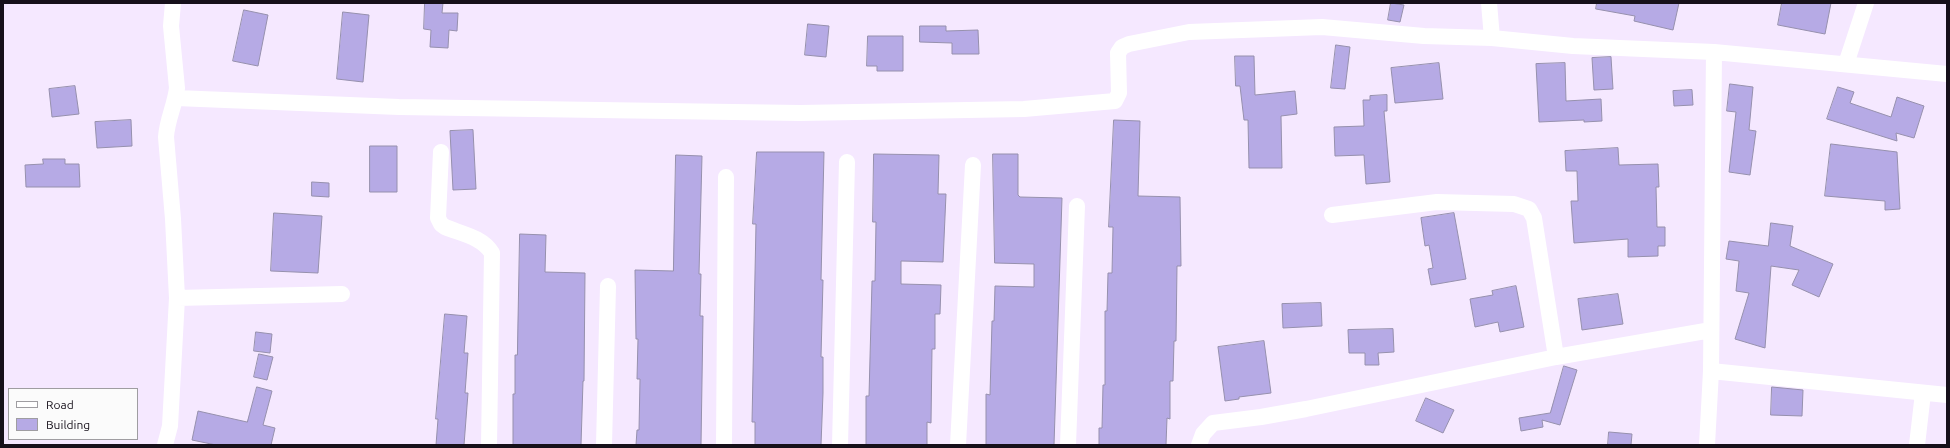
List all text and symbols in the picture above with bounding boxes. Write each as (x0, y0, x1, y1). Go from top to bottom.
legend (8, 388, 138, 440)
text: Road (46, 398, 74, 411)
text: Building (46, 418, 90, 431)

